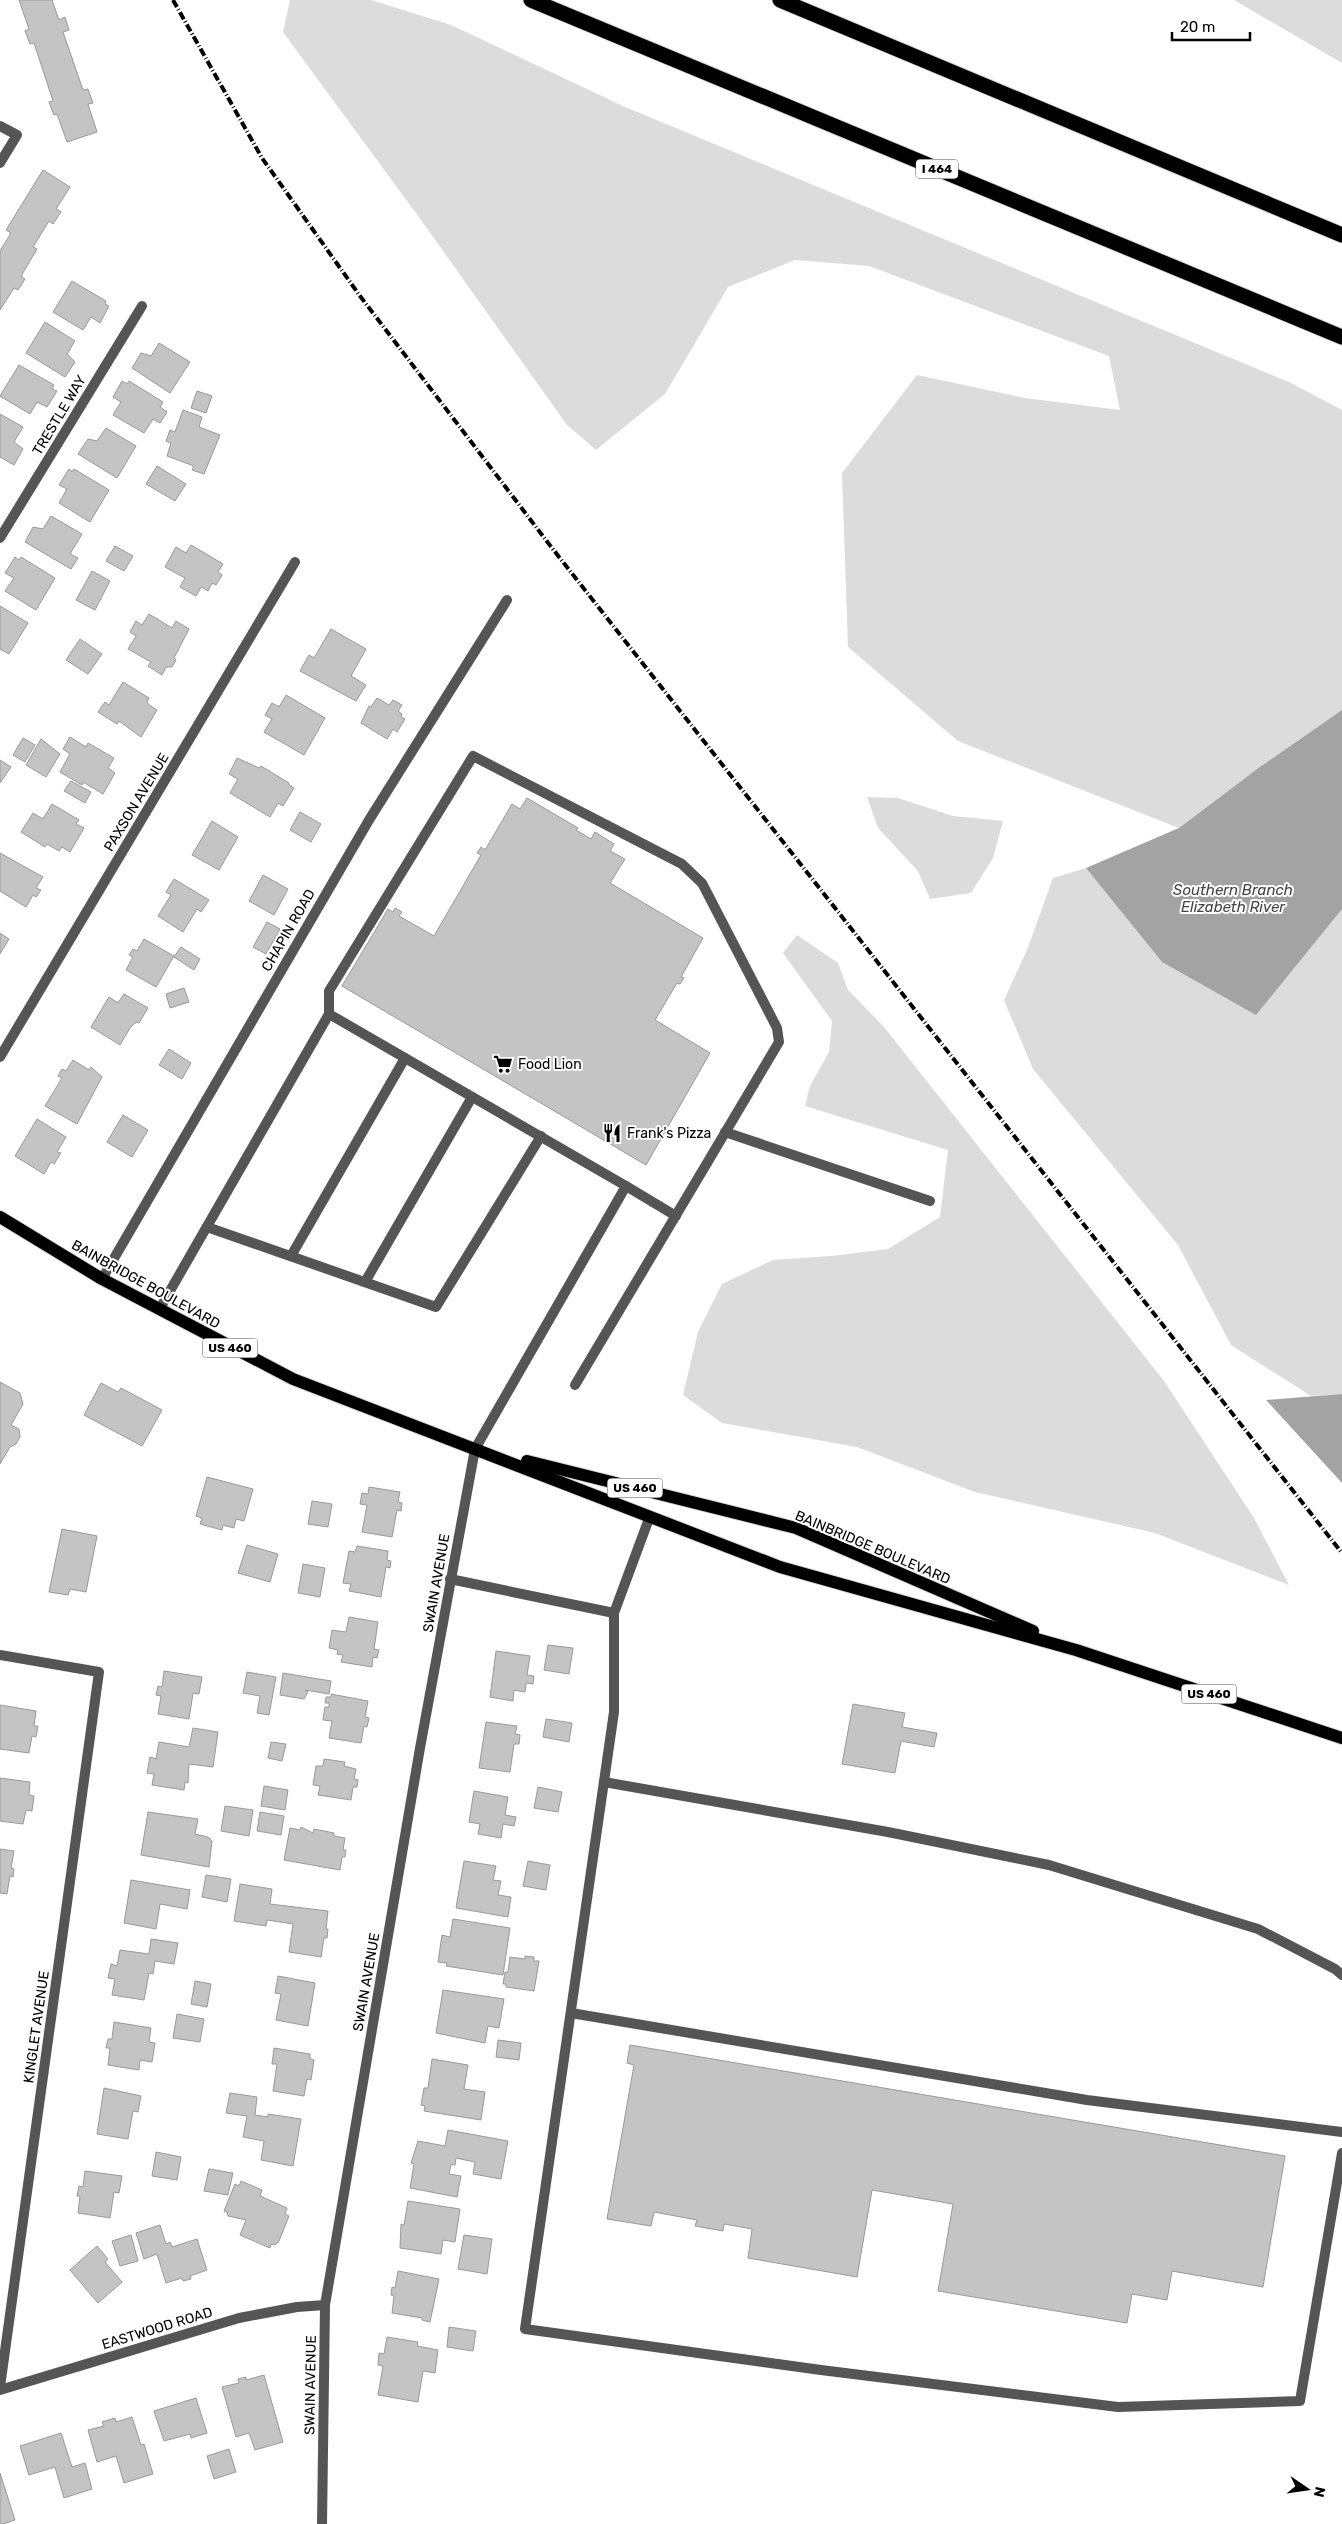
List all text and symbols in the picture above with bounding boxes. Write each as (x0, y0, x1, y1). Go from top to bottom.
scale bar (1172, 10, 1250, 42)
text: 20 m (1180, 18, 1215, 36)
road number: I 464 (916, 160, 958, 178)
street label: TRESTLE WAY (29, 372, 90, 458)
street label: PAXSON AVENUE (100, 750, 173, 855)
water label: Southern Branch Elizabeth River (1173, 881, 1293, 916)
street label: CHAPIN ROAD (258, 886, 319, 974)
supermarket icon: Food Lion (492, 1053, 514, 1075)
place label: Food Lion (518, 1056, 582, 1073)
restaurant icon: Frank's Pizza (601, 1122, 623, 1144)
place label: Frank's Pizza (627, 1125, 711, 1142)
street label: BAINBRIDGE BOULEVARD (69, 1236, 223, 1332)
road number: US 460 (202, 1339, 258, 1358)
road number: US 460 (608, 1479, 662, 1498)
street label: BAINBRIDGE BOULEVARD (793, 1507, 953, 1588)
street label: SWAIN AVENUE (419, 1532, 454, 1634)
road number: US 460 (1182, 1685, 1236, 1704)
street label: SWAIN AVENUE (349, 1931, 384, 2033)
street label: KINGLET AVENUE (20, 1970, 53, 2084)
street label: EASTWOOD ROAD (100, 2304, 215, 2353)
street label: SWAIN AVENUE (301, 2335, 320, 2435)
north arrow (1282, 2464, 1332, 2514)
text: N (1310, 2485, 1329, 2499)

